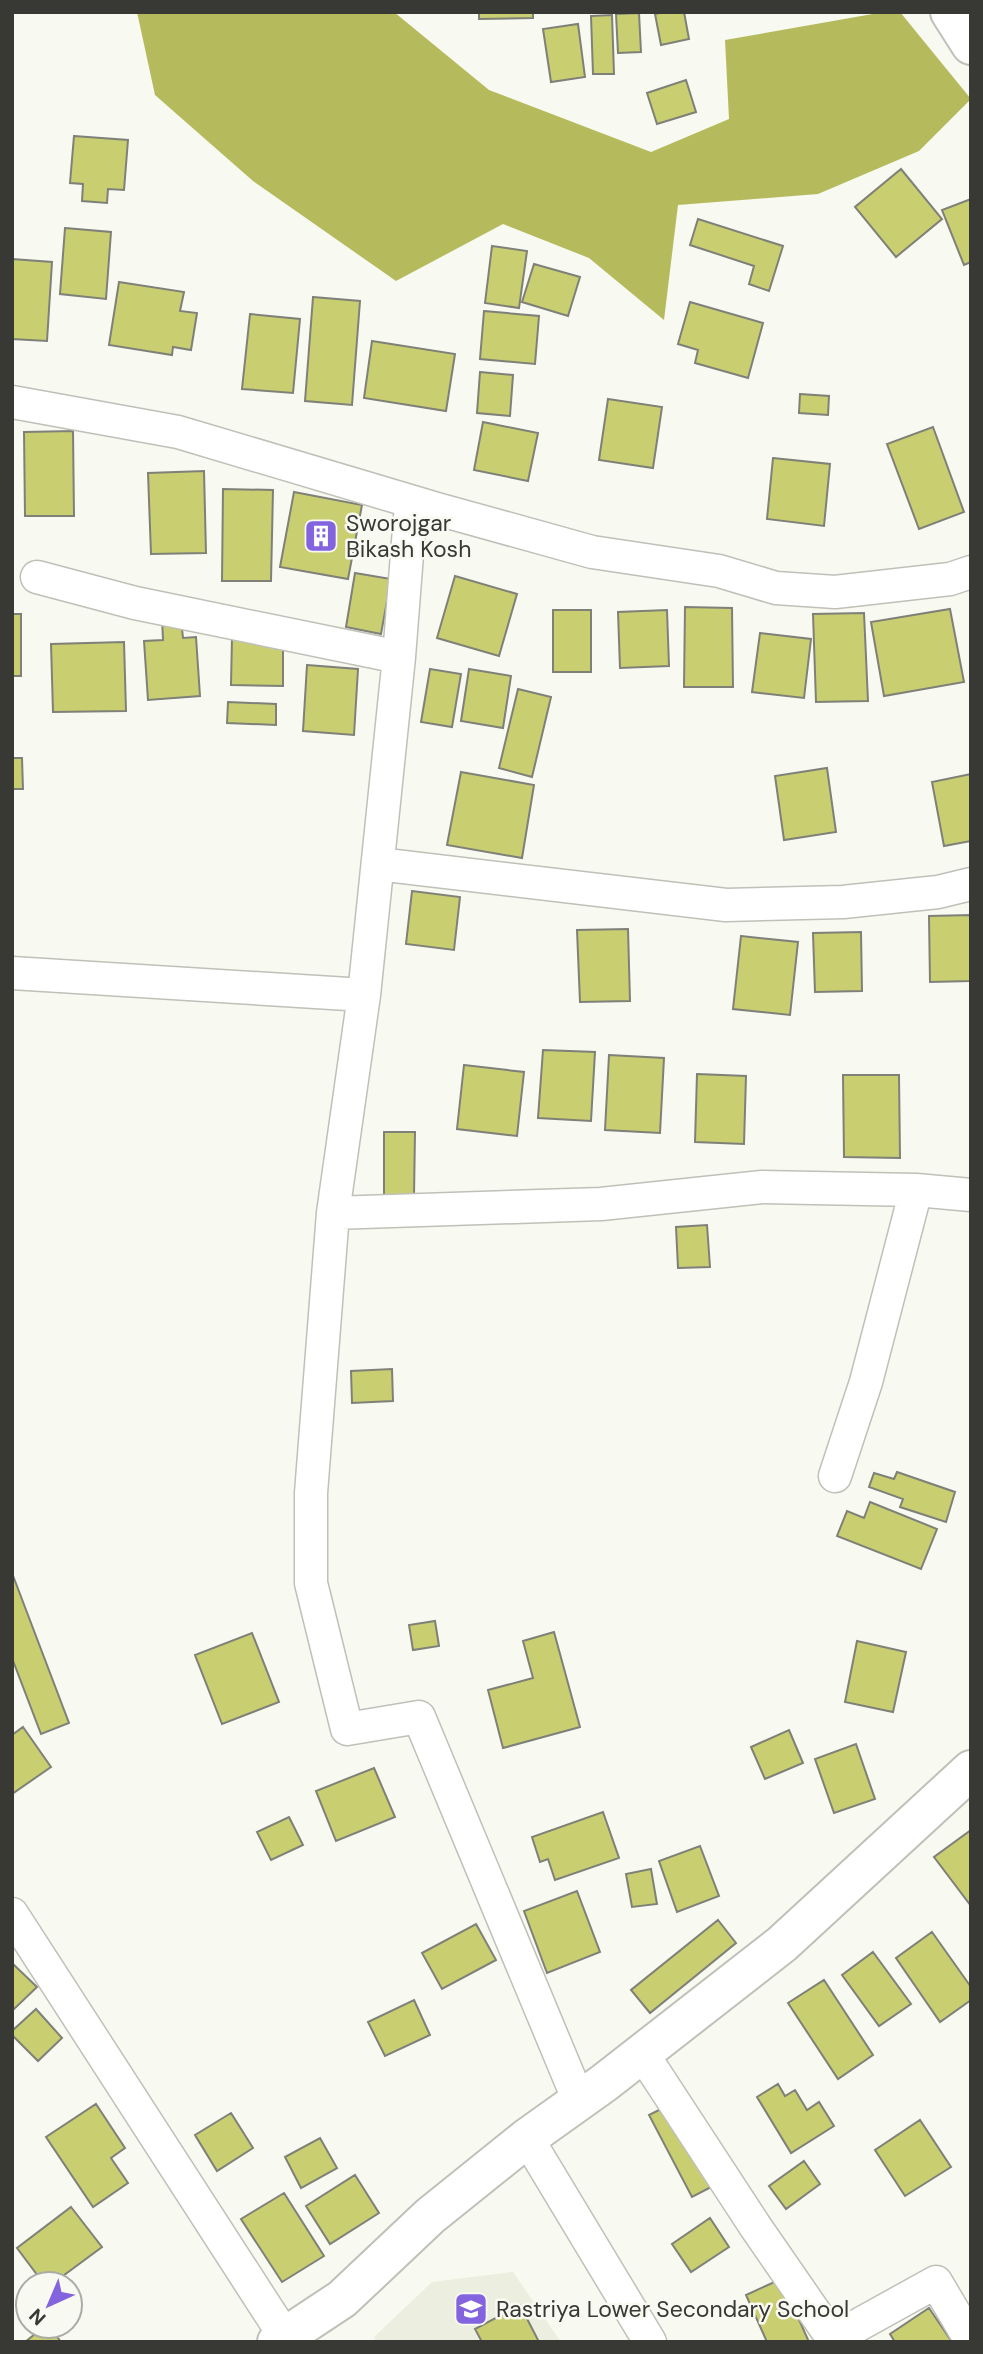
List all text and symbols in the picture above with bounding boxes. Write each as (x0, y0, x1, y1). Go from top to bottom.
place label: Sworojgar Bikash Kosh (346, 508, 471, 564)
building icon: Sworojgar Bikash Kosh (302, 517, 340, 555)
north arrow (14, 2270, 84, 2340)
school or university icon: Rastriya Lower Secondary School (452, 2290, 490, 2328)
place label: Rastriya Lower Secondary School (496, 2294, 849, 2324)
text: N (24, 2303, 51, 2331)

